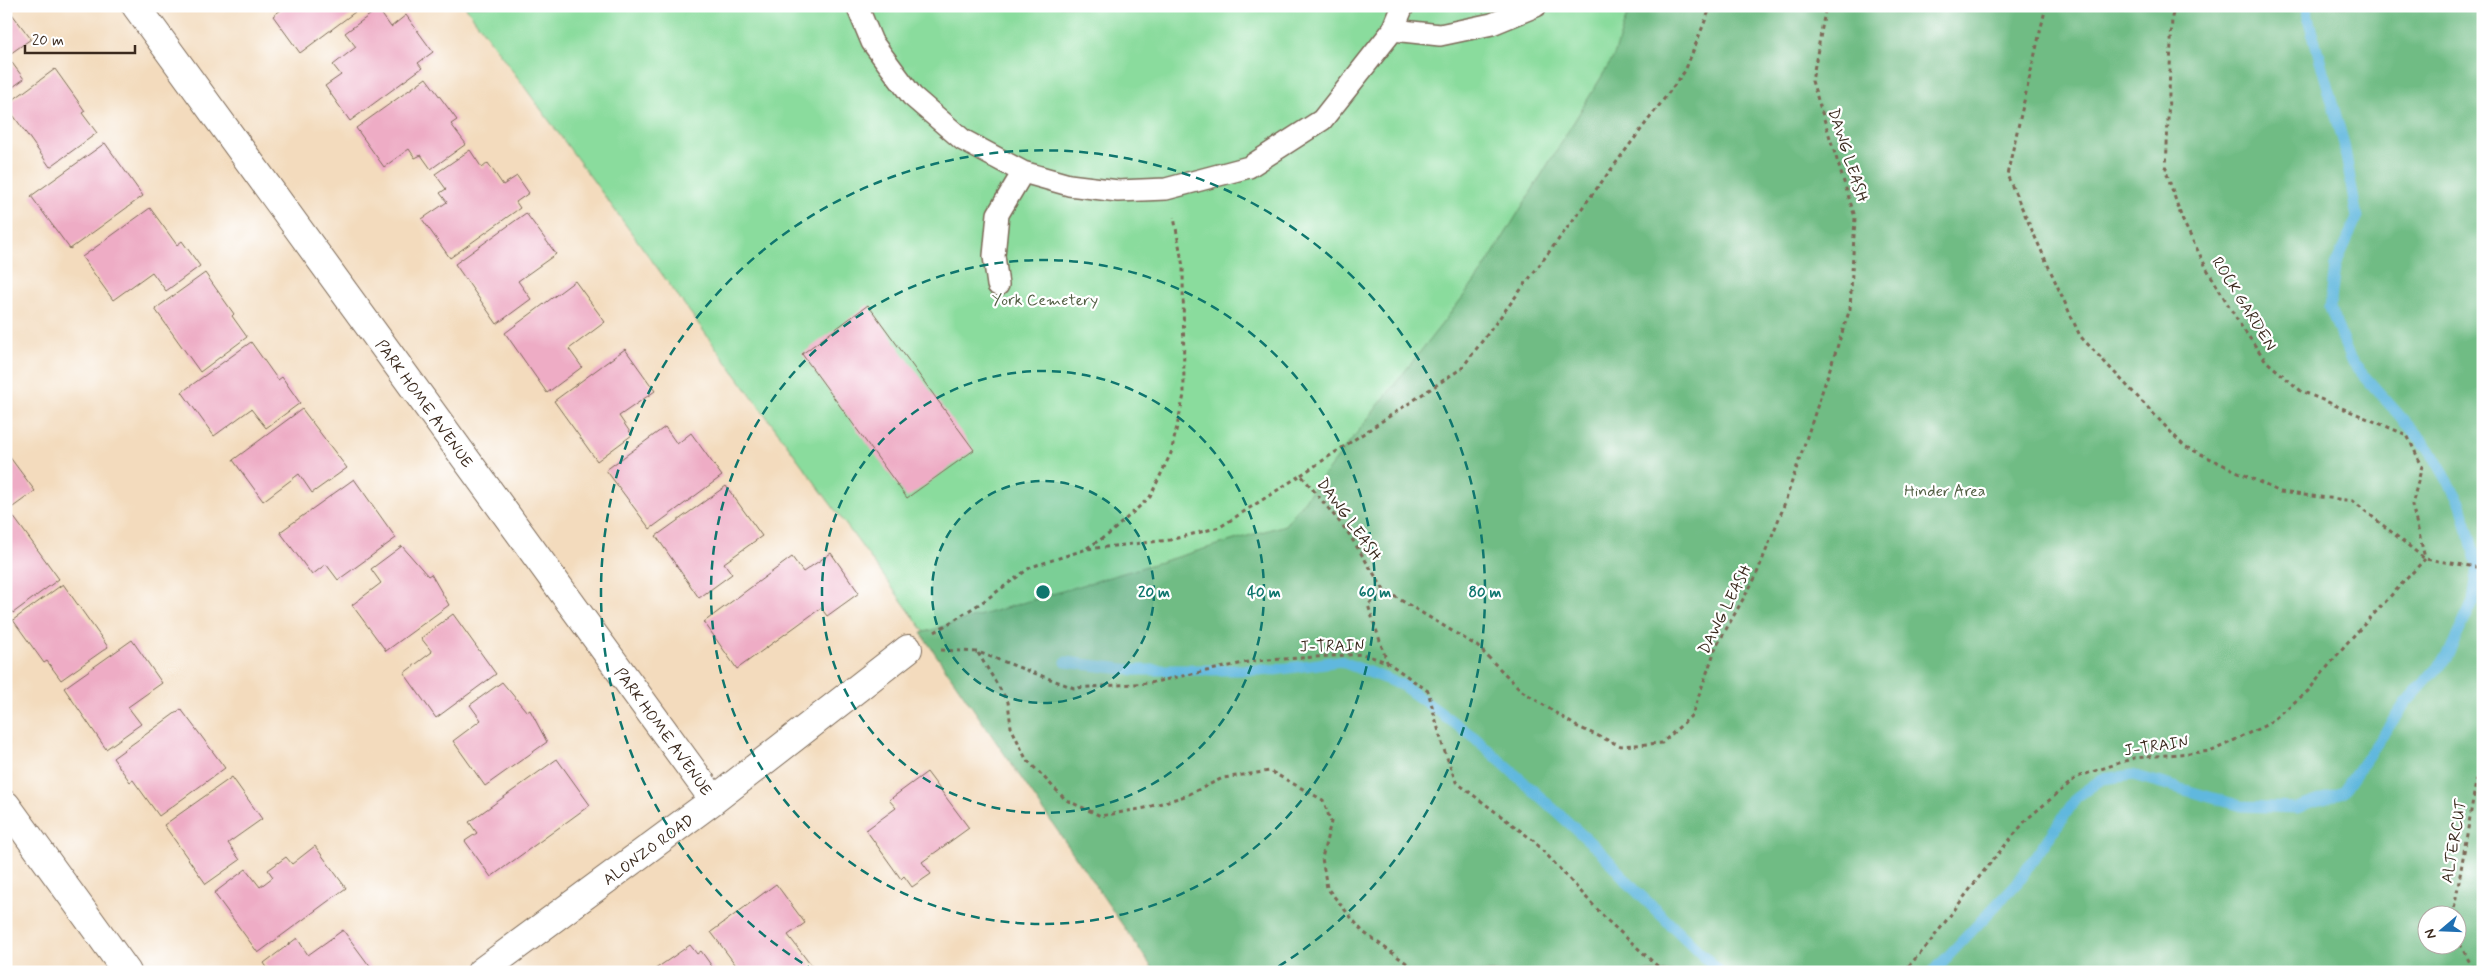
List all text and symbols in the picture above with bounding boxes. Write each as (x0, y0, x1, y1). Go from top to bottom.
scale bar (25, 22, 135, 54)
text: 20 m (32, 31, 64, 51)
street label: DAWG LEASH (1823, 106, 1873, 206)
street label: ROCK GARDEN (2207, 253, 2281, 355)
park label: York Cemetery (992, 290, 1098, 311)
street label: PARK HOME AVENUE (370, 336, 477, 472)
street label: DAWG LEASH (1312, 474, 1386, 566)
park label: Hinder Area (1904, 481, 1986, 502)
street label: DAWG LEASH (1694, 561, 1757, 658)
centre of rings (1034, 583, 1052, 601)
text: 20 m (1138, 583, 1170, 603)
text: 40 m (1247, 583, 1281, 603)
text: 60 m (1359, 583, 1391, 603)
text: 80 m (1468, 583, 1502, 603)
street label: J-TRAIN (1299, 635, 1365, 658)
street label: PARK HOME AVENUE (609, 664, 716, 800)
street label: J-TRAIN (2123, 731, 2190, 761)
street label: ALTERCUT (2437, 797, 2472, 885)
street label: ALONZO ROAD (599, 810, 699, 890)
north arrow (2416, 906, 2466, 956)
text: N (2421, 927, 2441, 941)

